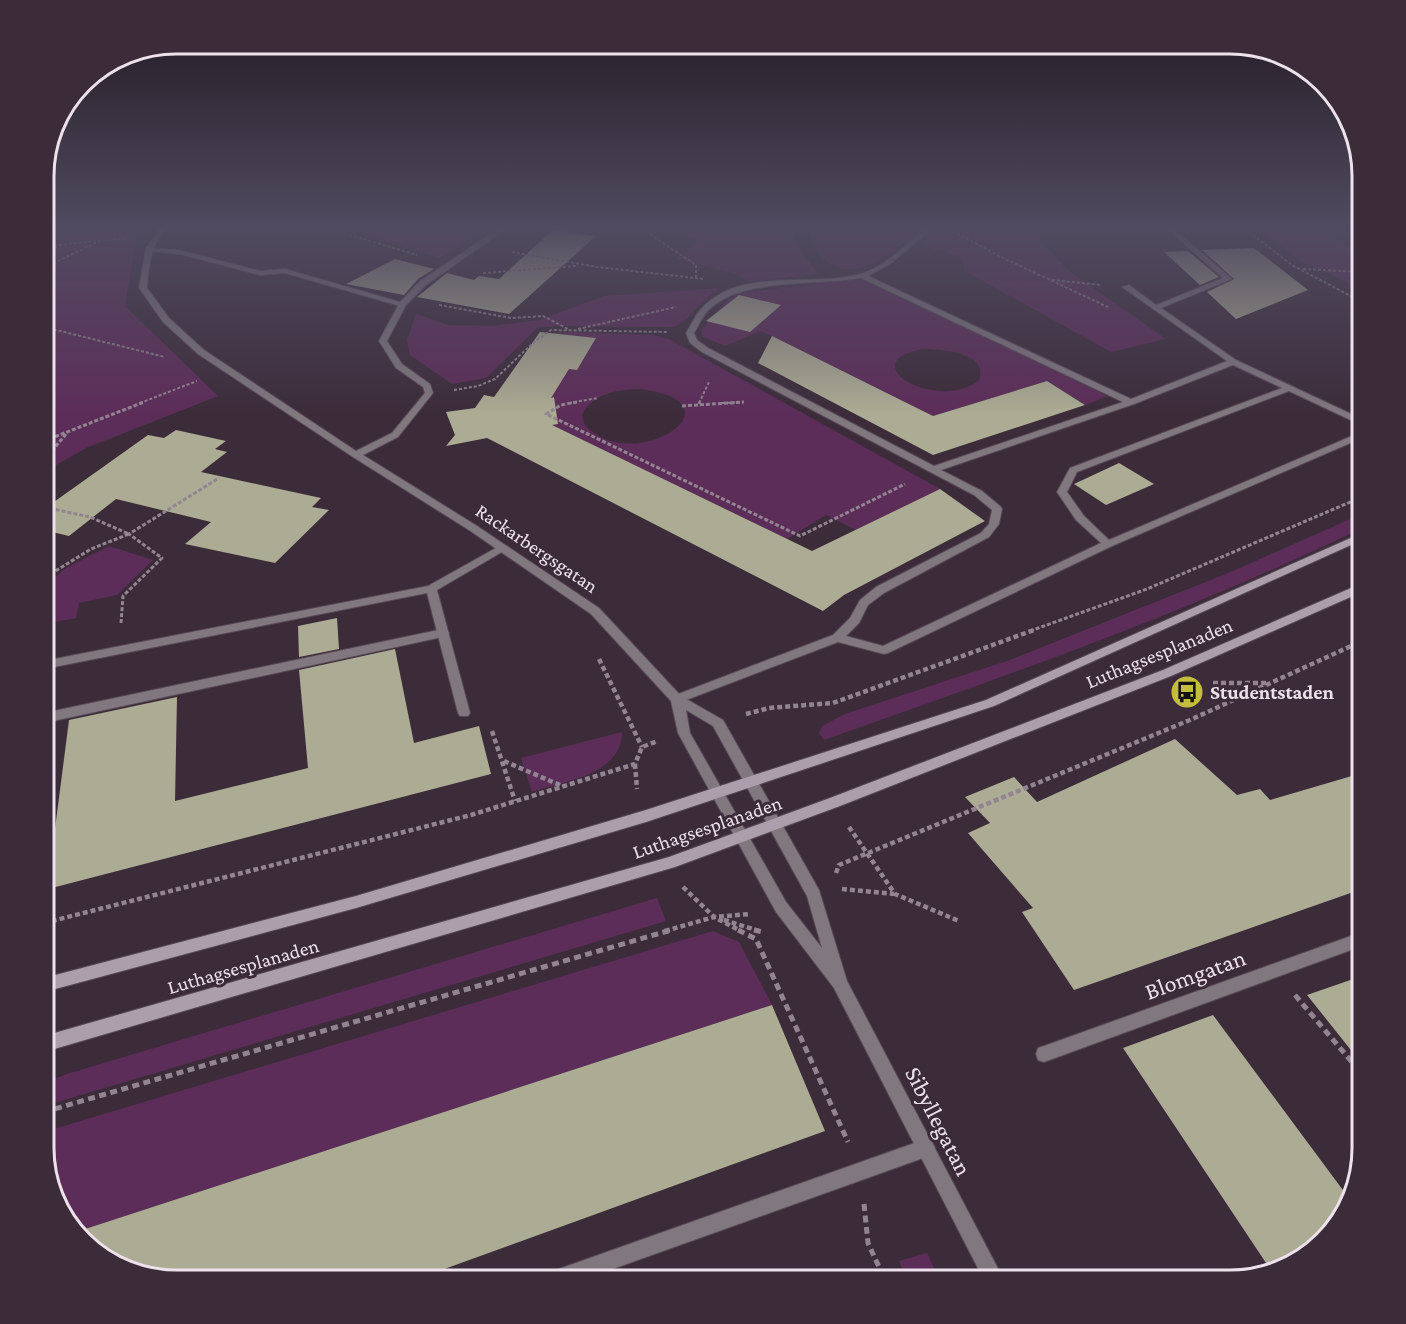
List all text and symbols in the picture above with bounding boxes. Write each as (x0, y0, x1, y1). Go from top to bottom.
street label: Rackarbergsgatan (471, 499, 603, 598)
street label: Luthagsesplanaden (1082, 613, 1236, 693)
bus stop icon: Studentstaden (1169, 674, 1205, 710)
place label: Studentstaden (1210, 681, 1335, 703)
street label: Luthagsesplanaden (630, 791, 785, 864)
street label: Luthagsesplanaden (165, 934, 322, 999)
street label: Blomgatan (1141, 943, 1249, 1005)
street label: Sibyllegatan (900, 1062, 978, 1180)

